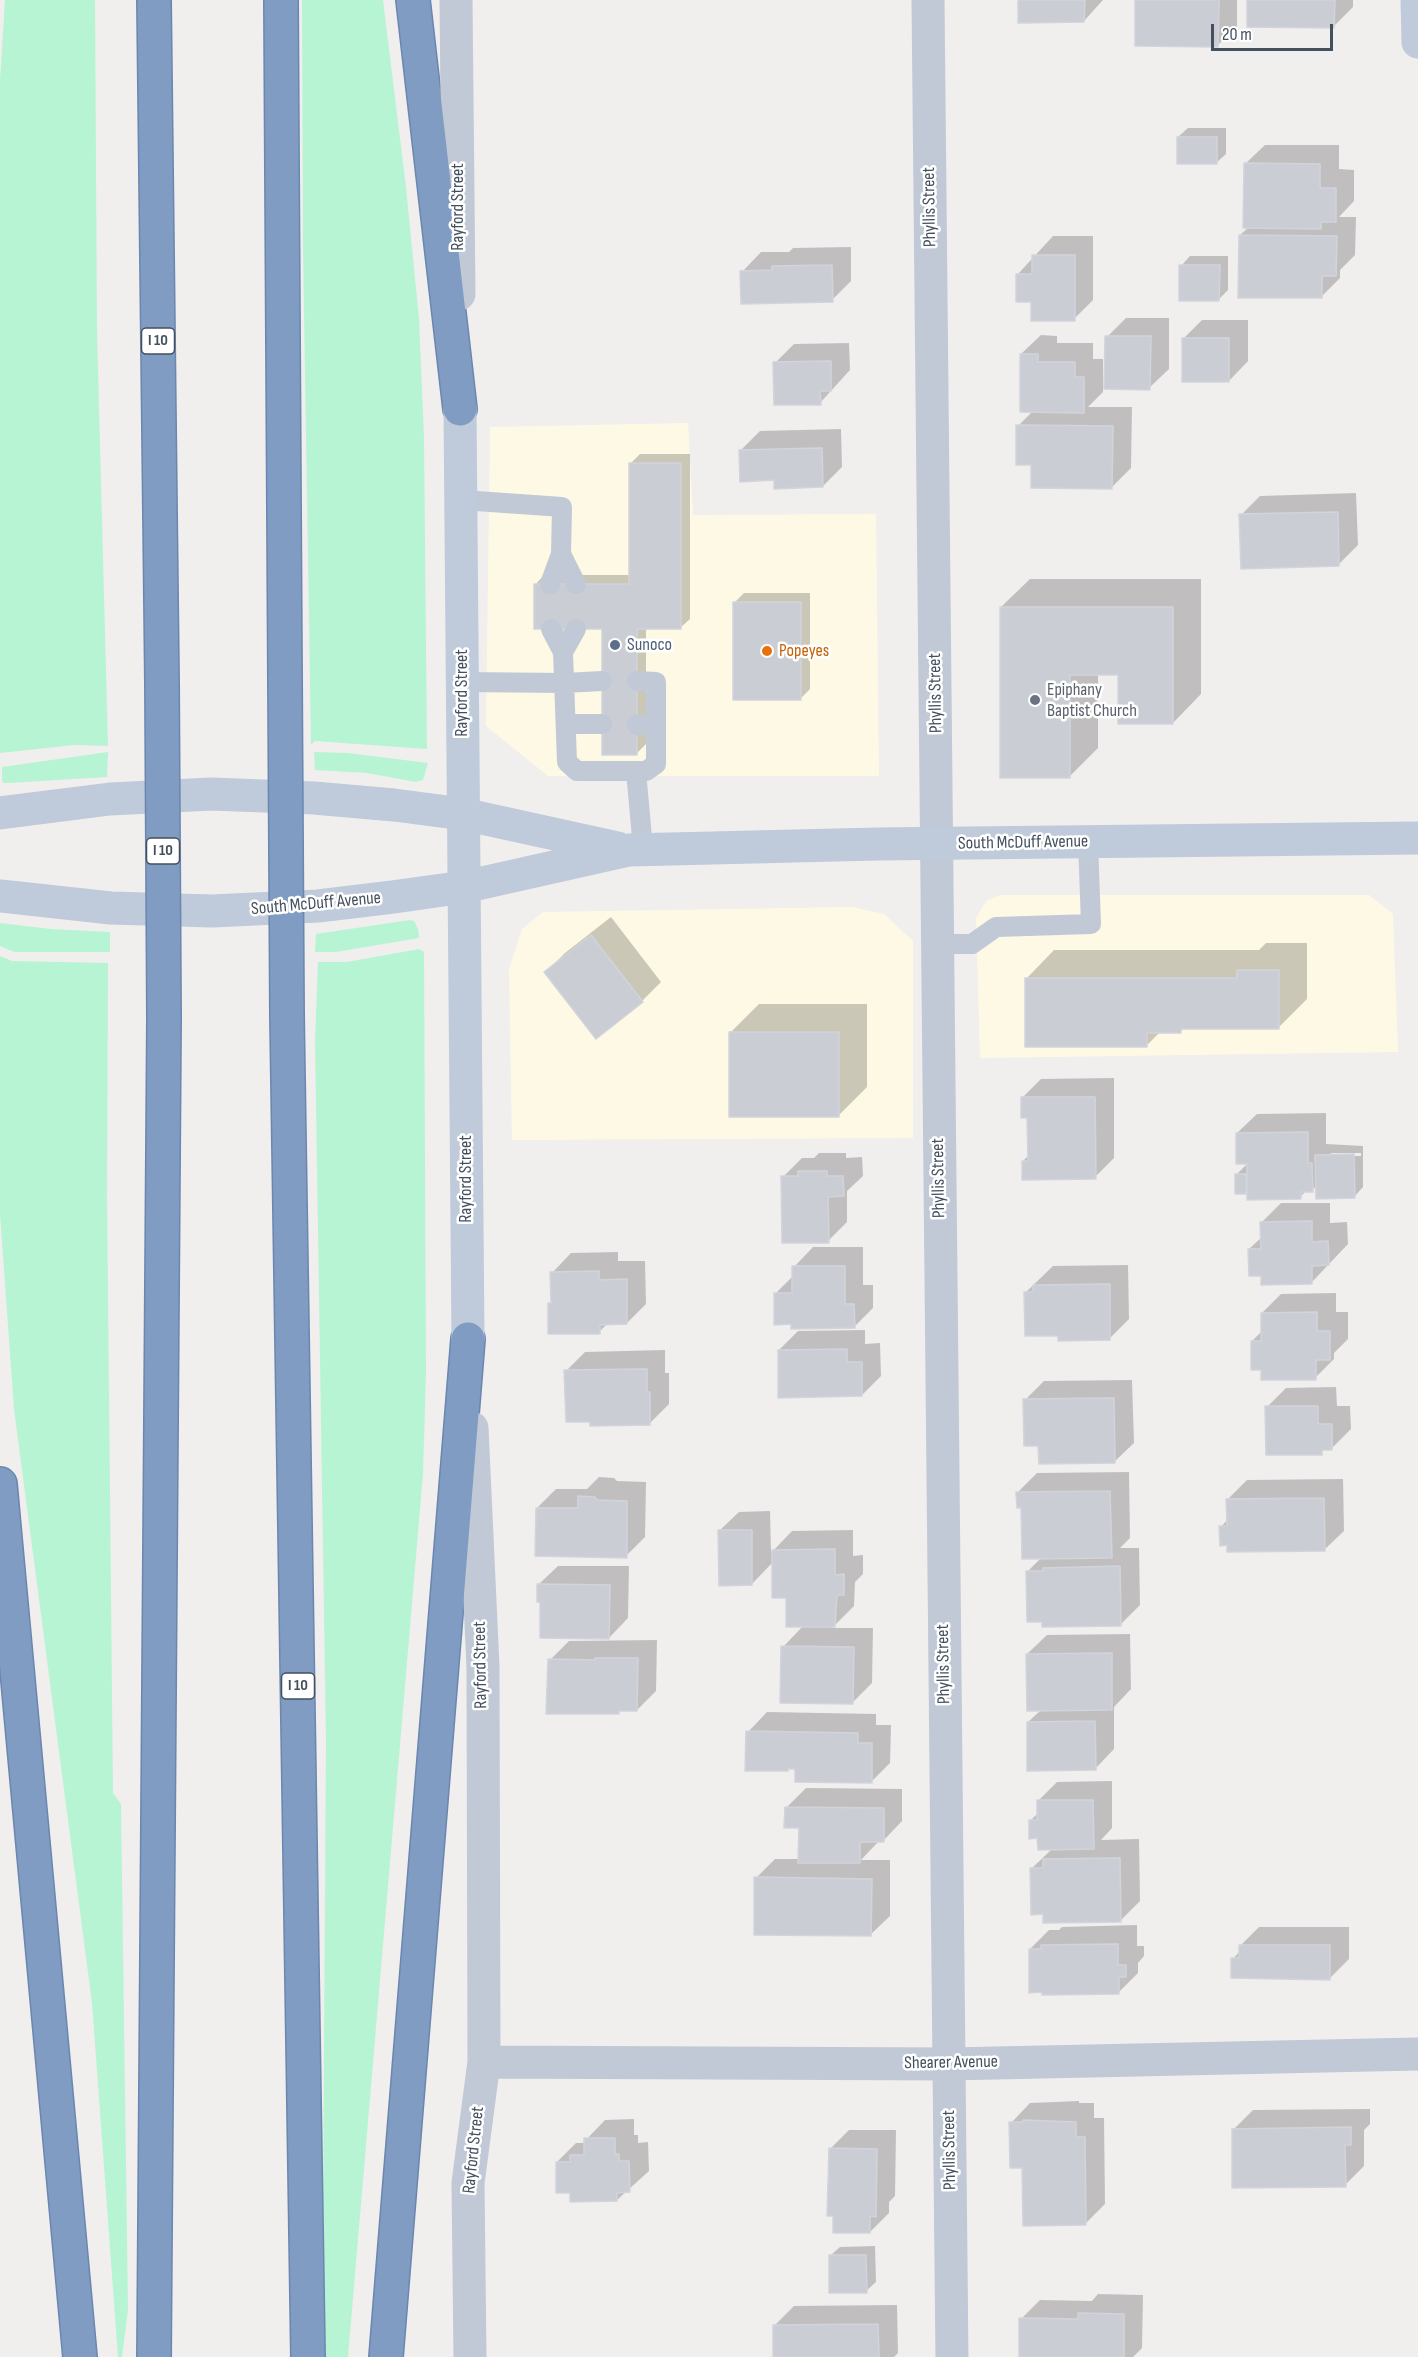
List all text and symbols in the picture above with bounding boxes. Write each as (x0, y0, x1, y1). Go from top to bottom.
scale bar (1214, 12, 1336, 50)
text: 20 m (1222, 24, 1252, 45)
street label: Rayford Street (447, 163, 469, 251)
street label: Phyllis Street (919, 167, 941, 247)
road number: I 10 (142, 328, 174, 354)
place label: Sunoco (627, 634, 672, 656)
marker: Sunoco (608, 638, 622, 652)
place label: Popeyes (779, 640, 829, 662)
marker: Popeyes (760, 644, 774, 658)
street label: Rayford Street (451, 649, 473, 737)
street label: Phyllis Street (925, 653, 947, 733)
place label: Epiphany Baptist Church (1047, 679, 1137, 722)
marker: Epiphany Baptist Church (1028, 693, 1042, 707)
street label: South McDuff Avenue (958, 831, 1088, 855)
road number: I 10 (146, 838, 180, 864)
street label: South McDuff Avenue (250, 888, 382, 920)
street label: Rayford Street (455, 1135, 477, 1223)
street label: Phyllis Street (928, 1138, 950, 1218)
street label: Rayford Street (469, 1621, 493, 1709)
street label: Phyllis Street (933, 1624, 955, 1704)
road number: I 10 (282, 1673, 314, 1699)
street label: Shearer Avenue (904, 2051, 998, 2075)
street label: Rayford Street (459, 2105, 489, 2195)
street label: Phyllis Street (939, 2110, 961, 2190)

